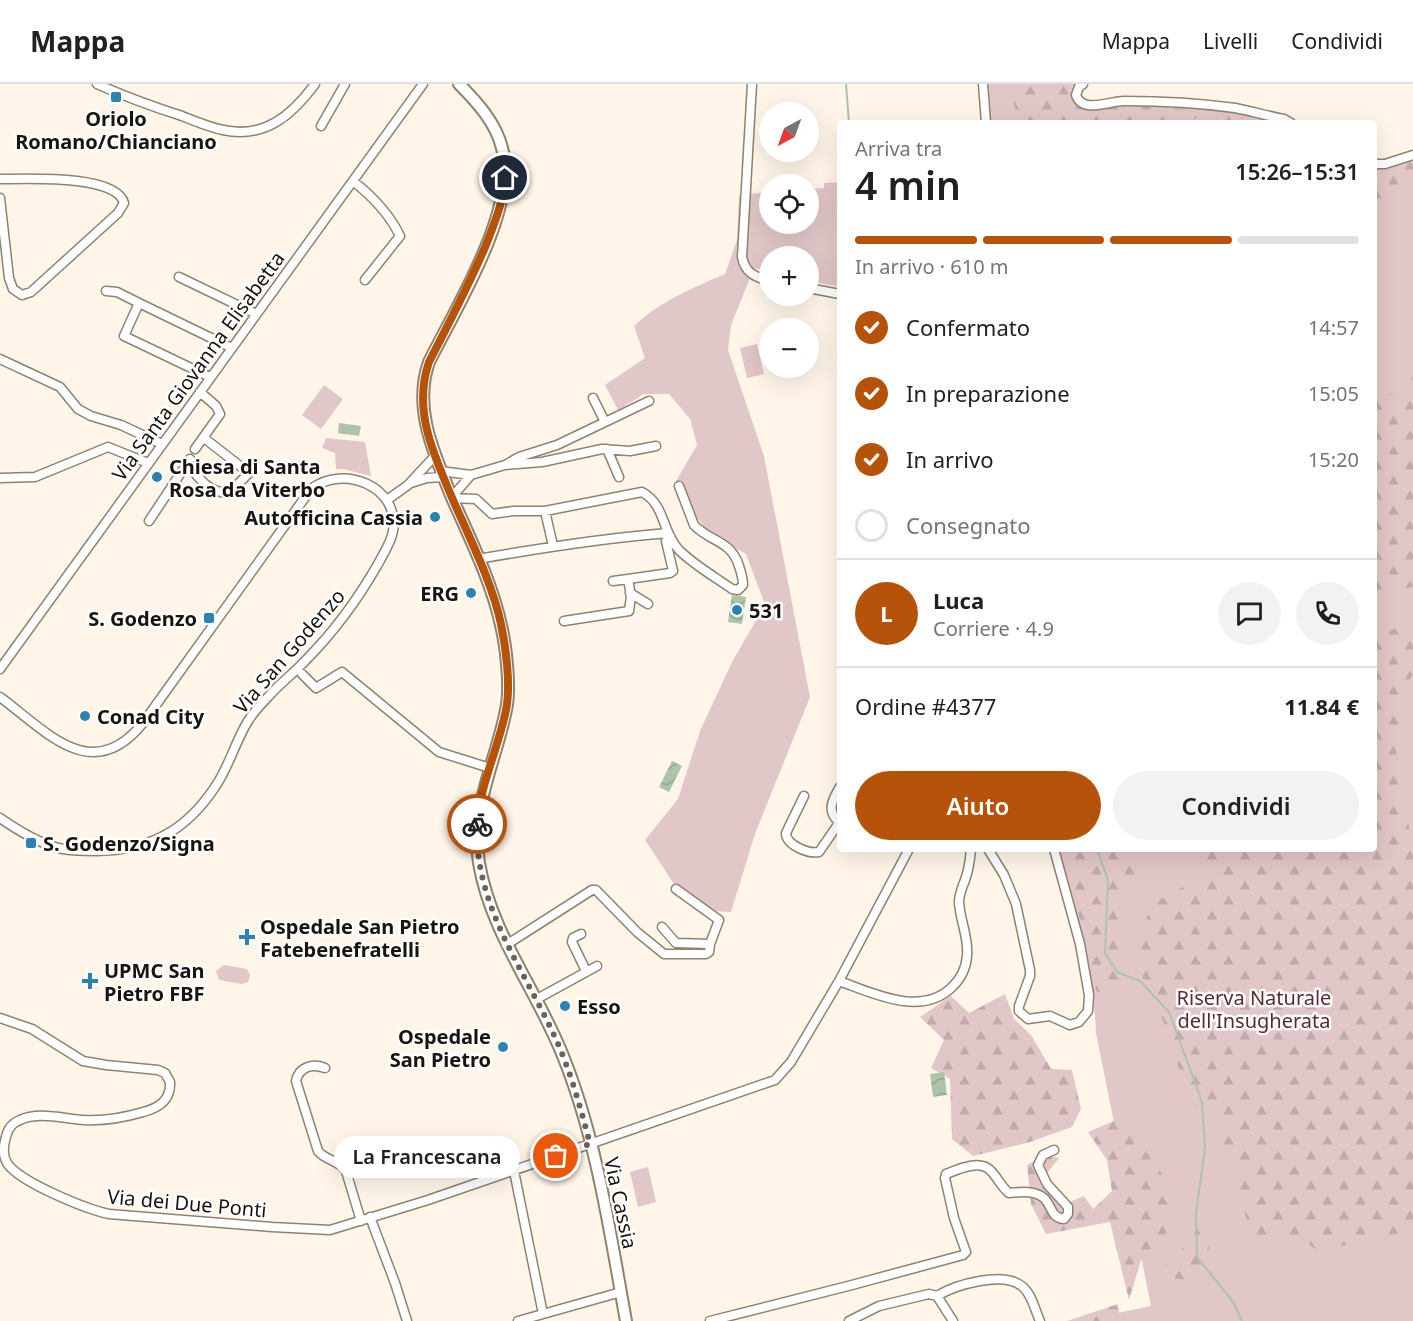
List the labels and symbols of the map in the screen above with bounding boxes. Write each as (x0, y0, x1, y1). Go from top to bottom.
marker: Oriolo Romano/Chianciano (109, 90, 123, 104)
north arrow (759, 102, 819, 162)
place label: Oriolo Romano/Chianciano (15, 105, 217, 155)
pin (479, 152, 530, 203)
street label: Via Santa Giovanna Elisabetta (106, 246, 290, 486)
place label: Chiesa di Santa Rosa da Viterbo (169, 453, 325, 503)
marker: Chiesa di Santa Rosa da Viterbo (150, 470, 164, 484)
place label: Autofficina Cassia (244, 504, 423, 531)
marker: Autofficina Cassia (428, 510, 442, 524)
place label: ERG (420, 580, 459, 607)
street label: Via San Godenzo (227, 583, 351, 719)
marker: ERG (464, 586, 478, 600)
place label: 531 (749, 597, 783, 624)
marker: 531 (730, 603, 744, 617)
place label: S. Godenzo (88, 605, 197, 632)
marker: S. Godenzo (202, 611, 216, 625)
place label: Conad City (97, 703, 205, 730)
marker: Conad City (78, 709, 92, 723)
courier (447, 794, 507, 854)
place label: S. Godenzo/Signa (43, 830, 215, 857)
marker: S. Godenzo/Signa (24, 836, 38, 850)
place label: Ospedale San Pietro Fatebenefratelli (260, 913, 459, 963)
marker: Ospedale San Pietro Fatebenefratelli (238, 928, 256, 946)
place label: UPMC San Pietro FBF (104, 957, 205, 1007)
marker: UPMC San Pietro FBF (81, 972, 99, 990)
park label: Riserva Naturale dell'Insugherata (1177, 984, 1331, 1034)
place label: Esso (577, 993, 621, 1020)
marker: Esso (558, 999, 572, 1013)
place label: Ospedale San Pietro (390, 1023, 491, 1073)
marker: Ospedale San Pietro (496, 1040, 510, 1054)
pin (530, 1130, 581, 1181)
callout: La Francescana (334, 1135, 520, 1177)
street label: Via Cassia (598, 1155, 644, 1251)
street label: Via dei Due Ponti (106, 1183, 268, 1223)

